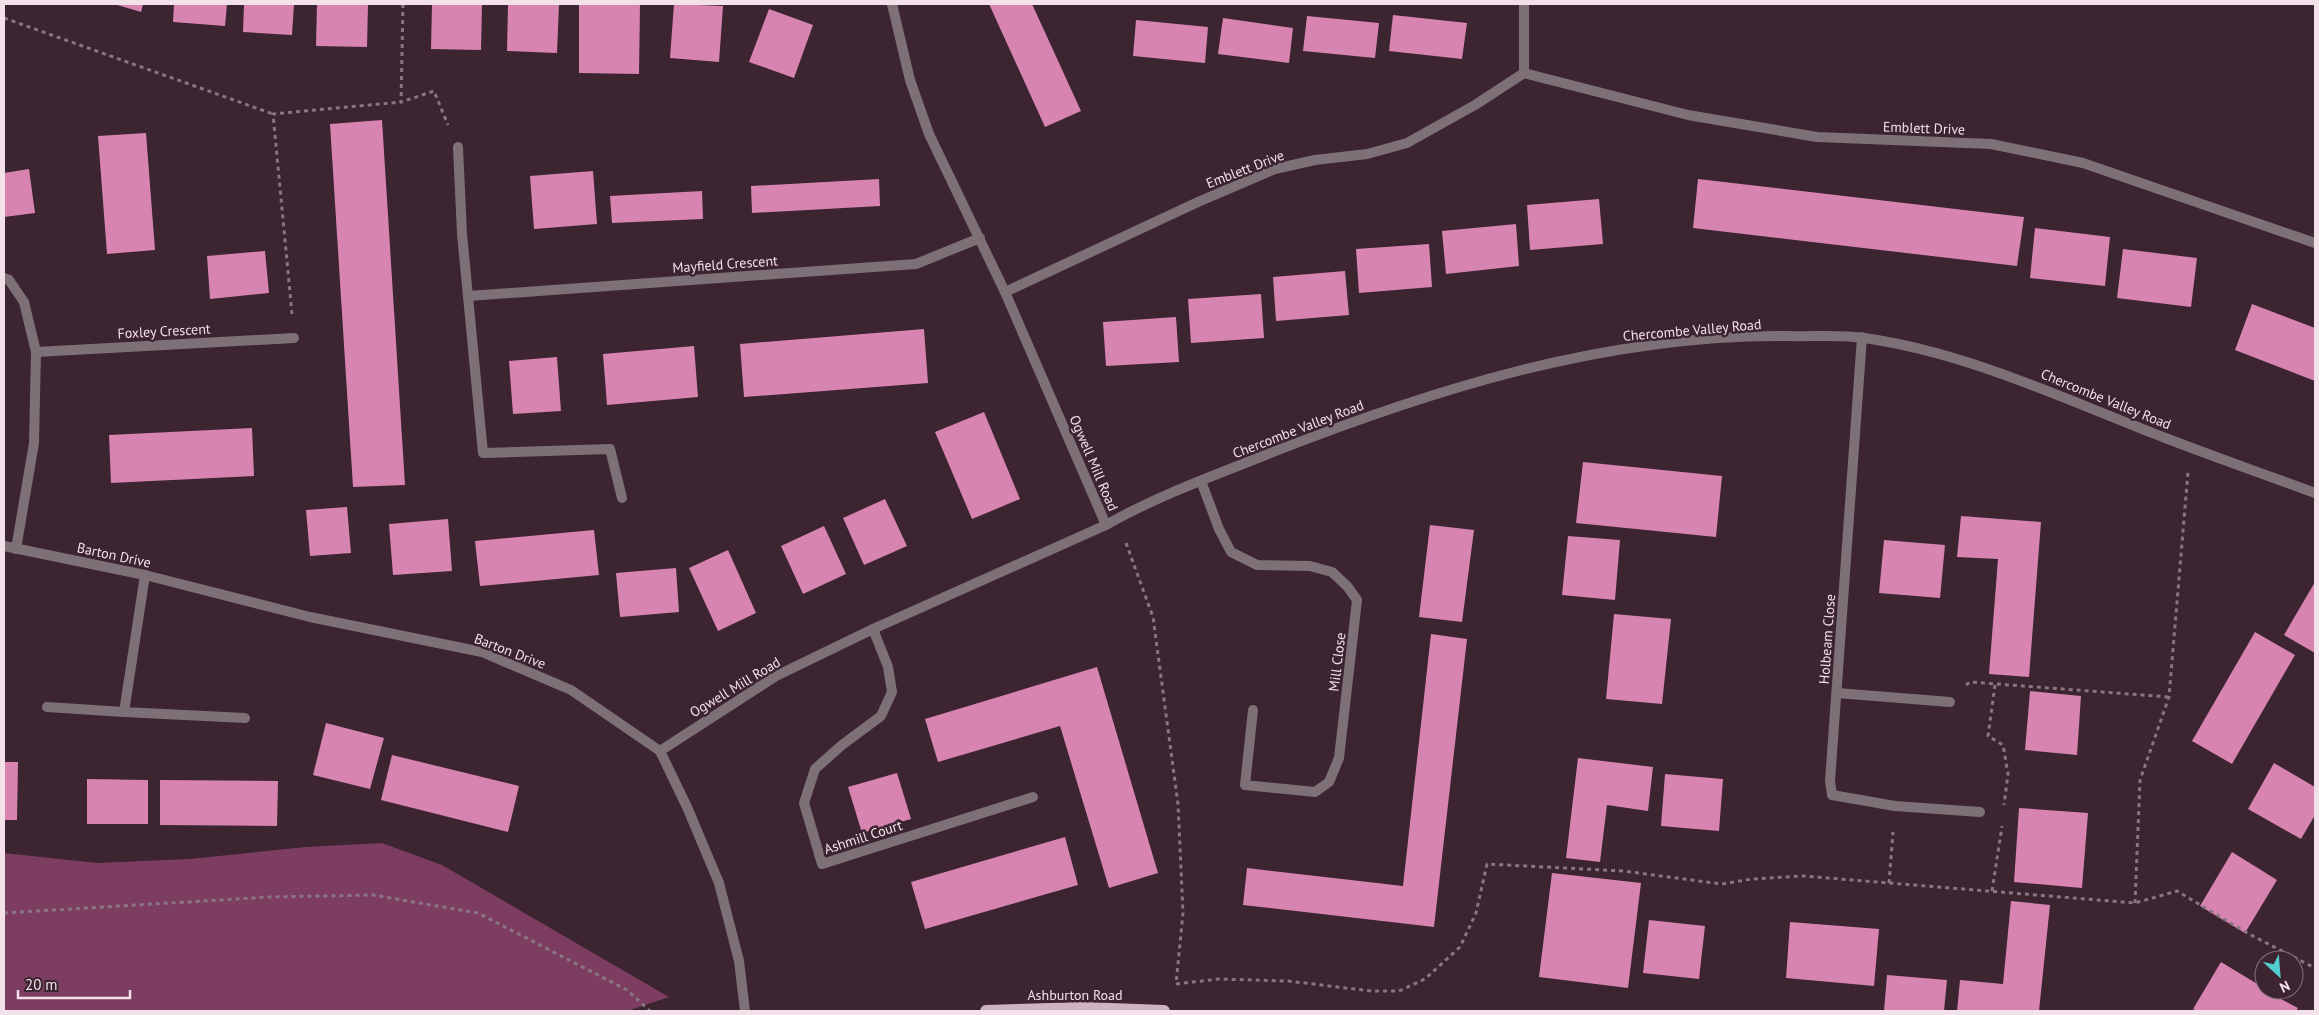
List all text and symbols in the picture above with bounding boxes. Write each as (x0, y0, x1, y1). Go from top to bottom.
street label: Emblett Drive (1883, 118, 1965, 138)
street label: Emblett Drive (1203, 146, 1287, 192)
street label: Mayfield Crescent (672, 251, 779, 277)
street label: Chercombe Valley Road (1622, 315, 1762, 345)
street label: Foxley Crescent (117, 320, 211, 342)
street label: Chercombe Valley Road (2038, 365, 2174, 433)
street label: Chercombe Valley Road (1230, 396, 1366, 462)
street label: Ogwell Mill Road (1066, 412, 1122, 514)
street label: Barton Drive (75, 538, 153, 572)
street label: Holbeam Close (1815, 593, 1839, 685)
street label: Barton Drive (472, 629, 548, 673)
street label: Mill Close (1324, 631, 1350, 693)
street label: Ogwell Mill Road (686, 653, 784, 721)
street label: Ashmill Court (822, 816, 905, 858)
north arrow (2254, 950, 2304, 1000)
scale bar (18, 968, 130, 1000)
text: 20 m (25, 975, 58, 994)
text: N (2277, 977, 2293, 997)
street label: Ashburton Road (1027, 986, 1123, 1004)

